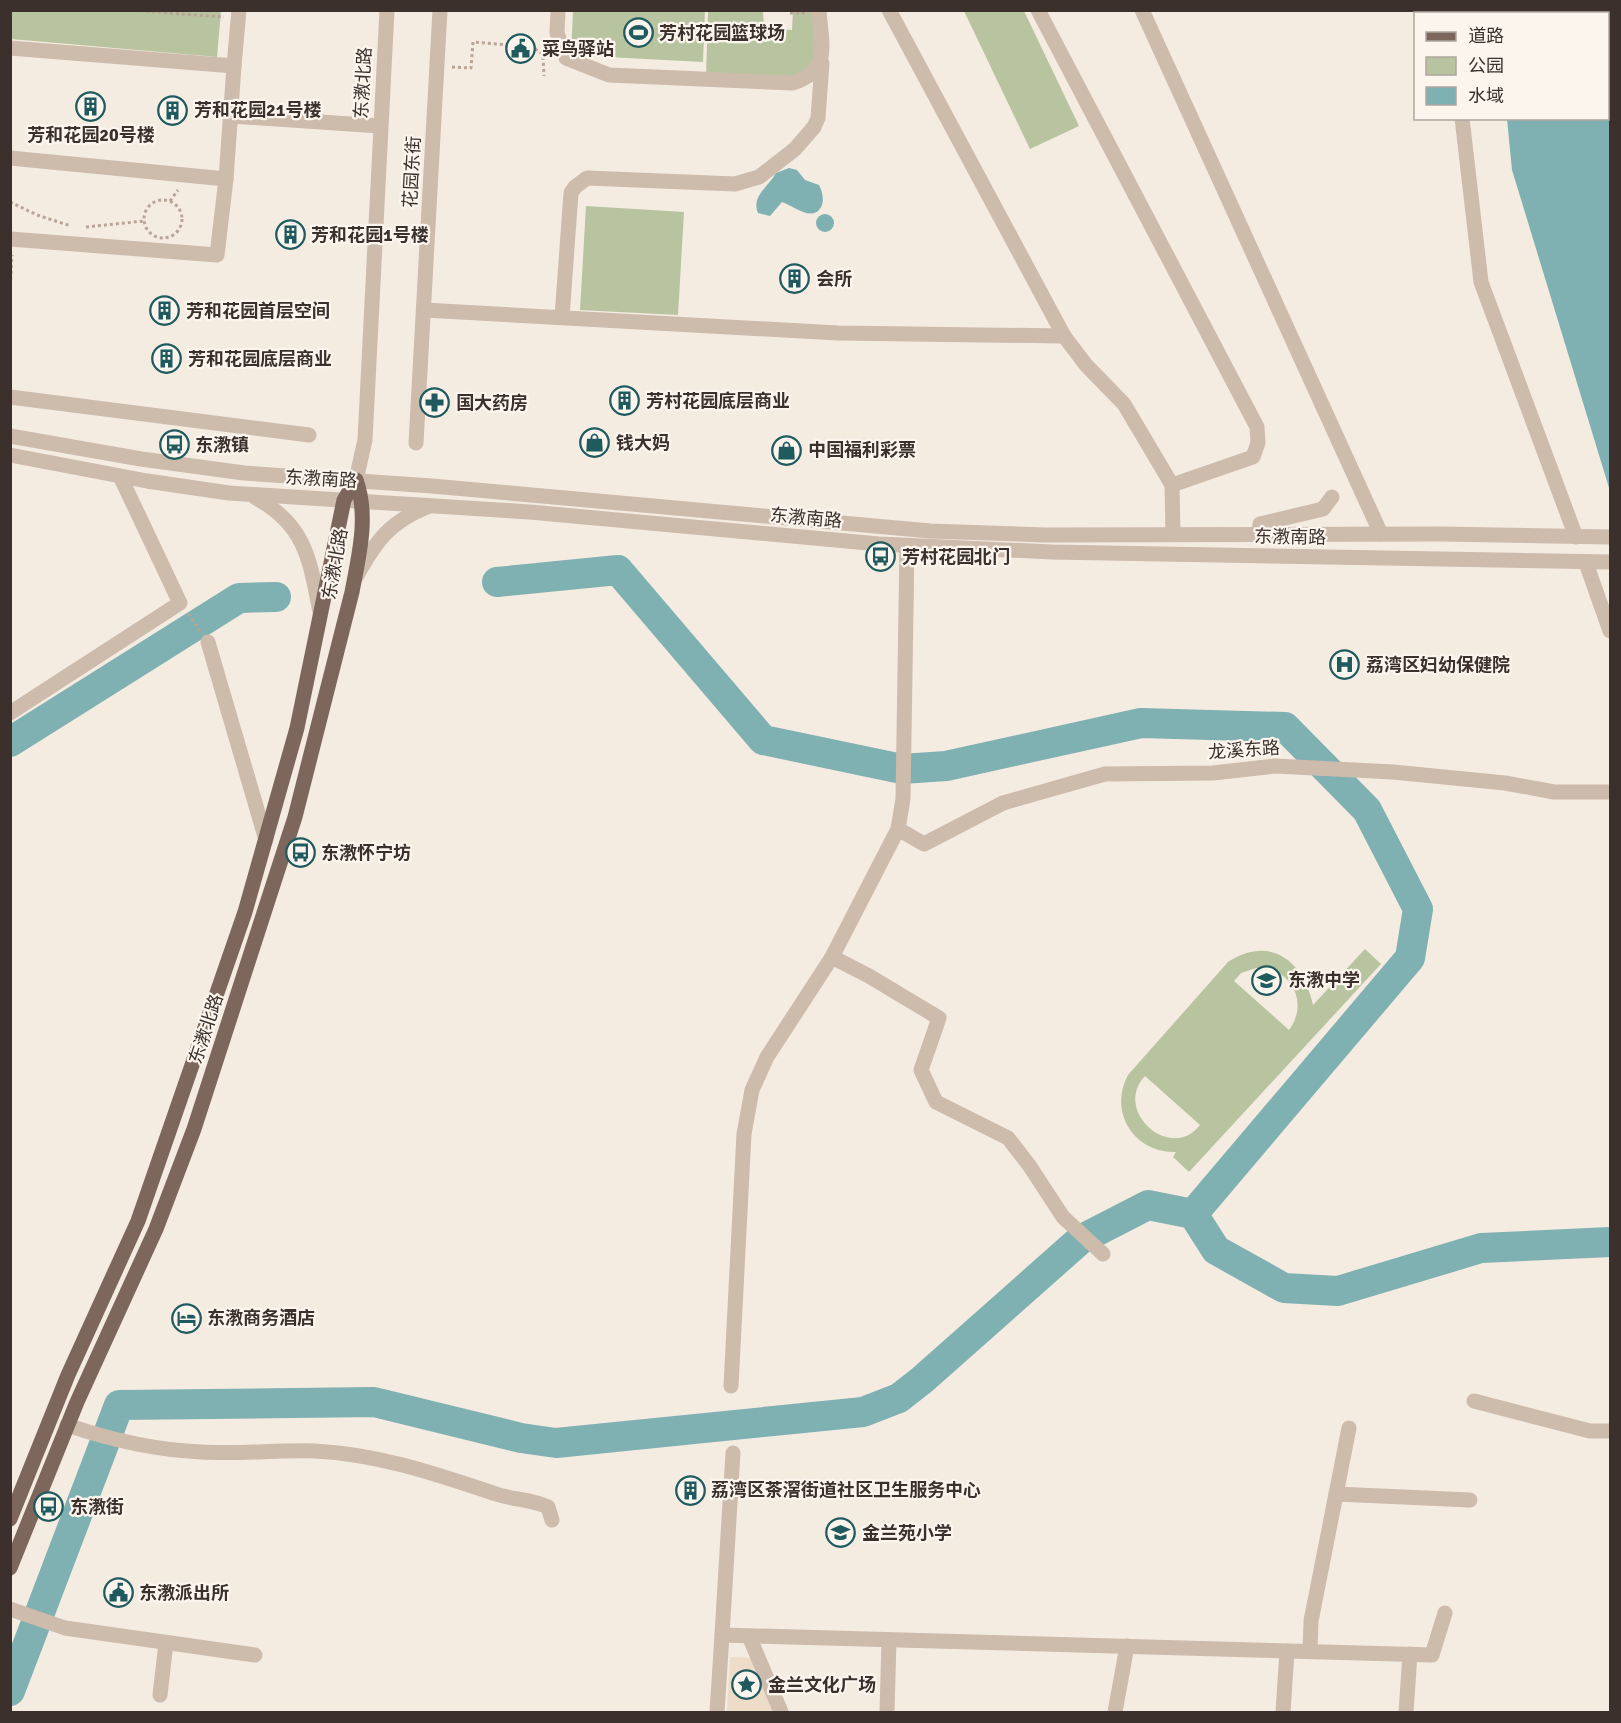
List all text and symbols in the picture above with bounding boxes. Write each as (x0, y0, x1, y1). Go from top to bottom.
legend (1414, 12, 1609, 120)
sports icon: 芳村花园篮球场 (622, 17, 654, 49)
place label: 芳村花园篮球场 (659, 22, 785, 44)
text: 道路 (1468, 25, 1504, 47)
public building icon: 菜鸟驿站 (505, 33, 537, 65)
place label: 菜鸟驿站 (542, 38, 614, 60)
street label: 东漖北路 (350, 46, 376, 120)
text: 公园 (1468, 55, 1504, 77)
text: 水域 (1468, 85, 1504, 107)
building icon: 芳和花园20号楼 (75, 90, 107, 122)
building icon: 芳和花园21号楼 (157, 94, 189, 126)
place label: 芳和花园21号楼 (194, 99, 321, 121)
place label: 芳和花园20号楼 (27, 124, 155, 146)
street label: 花园东街 (399, 135, 425, 209)
building icon: 芳和花园1号楼 (274, 219, 306, 251)
place label: 芳和花园1号楼 (311, 224, 429, 246)
building icon: 会所 (779, 263, 811, 295)
place label: 会所 (816, 268, 852, 290)
building icon: 芳和花园首层空间 (149, 295, 181, 327)
place label: 芳和花园首层空间 (186, 300, 330, 322)
building icon: 芳和花园底层商业 (151, 343, 183, 375)
place label: 芳和花园底层商业 (188, 348, 332, 370)
building icon: 芳村花园底层商业 (609, 385, 641, 417)
pharmacy icon: 国大药房 (419, 387, 451, 419)
place label: 芳村花园底层商业 (646, 390, 790, 412)
place label: 国大药房 (456, 392, 528, 414)
shop icon: 钱大妈 (579, 427, 611, 459)
bus stop icon: 东漖镇 (158, 429, 190, 461)
place label: 钱大妈 (616, 432, 670, 454)
place label: 东漖镇 (195, 434, 249, 456)
shop icon: 中国福利彩票 (771, 434, 803, 466)
place label: 中国福利彩票 (808, 439, 916, 461)
street label: 东漖南路 (284, 466, 358, 492)
street label: 东漖南路 (769, 504, 843, 532)
street label: 东漖南路 (1254, 525, 1326, 549)
street label: 东漖北路 (318, 527, 352, 601)
bus stop icon: 芳村花园北门 (865, 541, 897, 573)
place label: 芳村花园北门 (902, 546, 1010, 568)
hospital icon: 荔湾区妇幼保健院 (1329, 649, 1361, 681)
place label: 荔湾区妇幼保健院 (1366, 654, 1510, 676)
street label: 龙溪东路 (1207, 737, 1281, 763)
bus stop icon: 东漖怀宁坊 (284, 837, 316, 869)
place label: 东漖怀宁坊 (321, 842, 411, 864)
school or university icon: 东漖中学 (1251, 964, 1283, 996)
place label: 东漖中学 (1288, 969, 1360, 991)
street label: 东漖北路 (184, 991, 228, 1067)
hotel icon: 东漖商务酒店 (170, 1302, 202, 1334)
place label: 东漖商务酒店 (207, 1307, 315, 1329)
building icon: 荔湾区茶滘街道社区卫生服务中心 (674, 1474, 706, 1506)
place label: 荔湾区茶滘街道社区卫生服务中心 (711, 1479, 981, 1501)
bus stop icon: 东漖街 (33, 1491, 65, 1523)
place label: 东漖街 (70, 1496, 124, 1518)
school or university icon: 金兰苑小学 (825, 1517, 857, 1549)
place label: 金兰苑小学 (862, 1522, 952, 1544)
public building icon: 东漖派出所 (102, 1577, 134, 1609)
place label: 东漖派出所 (139, 1582, 229, 1604)
place icon: 金兰文化广场 (731, 1669, 763, 1701)
place label: 金兰文化广场 (768, 1674, 876, 1696)

